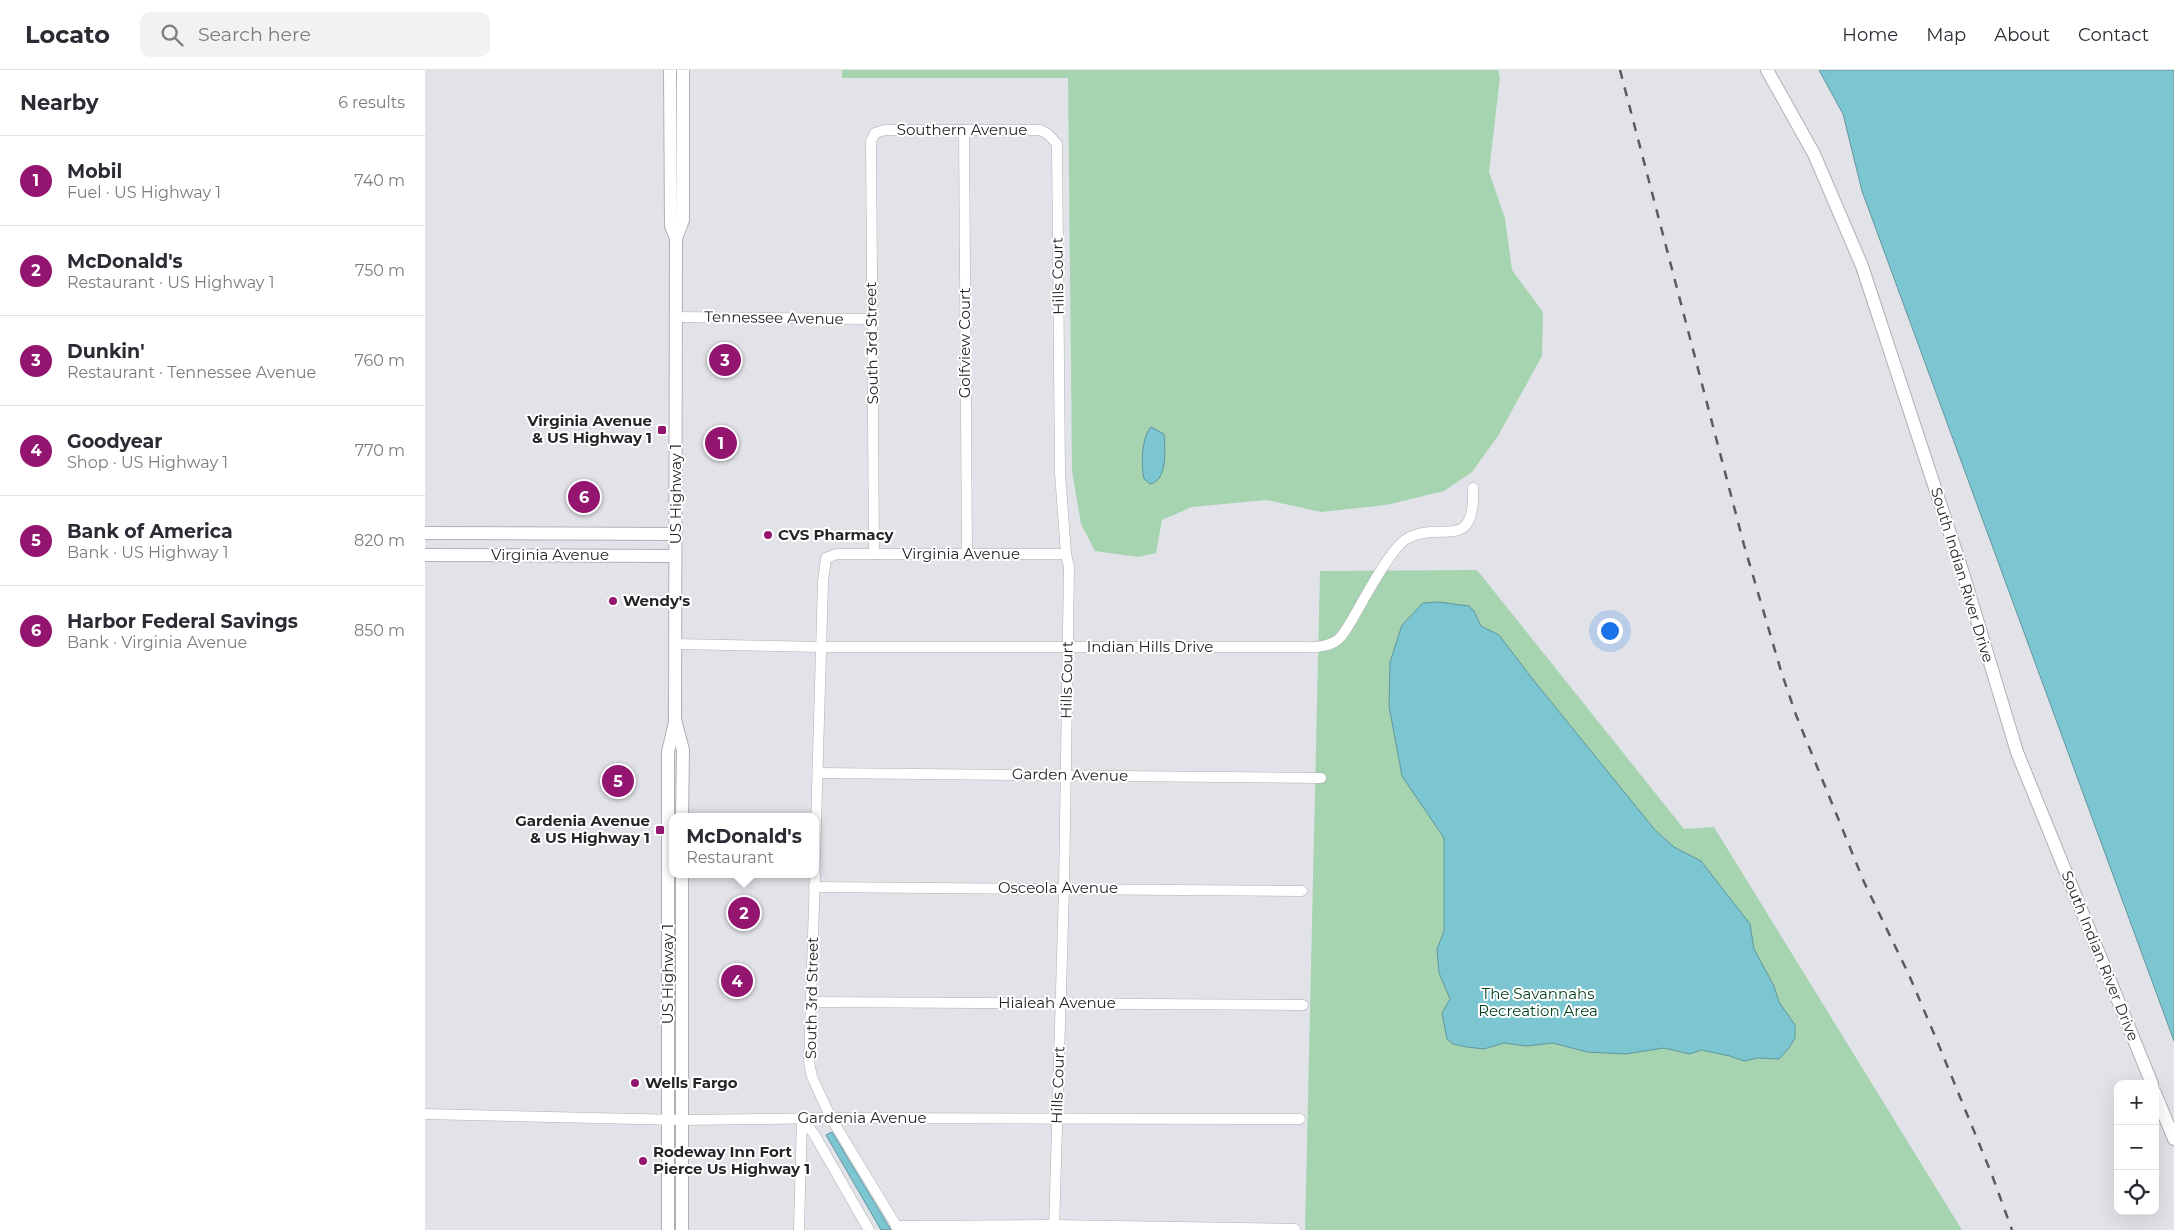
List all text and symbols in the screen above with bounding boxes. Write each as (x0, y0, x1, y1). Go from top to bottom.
search box (140, 12, 490, 57)
text: Locato (25, 20, 110, 49)
icon: search (158, 21, 186, 49)
text: Search here (198, 23, 311, 46)
text: Home (1842, 24, 1898, 46)
text: Map (1926, 24, 1966, 46)
text: About (1994, 24, 2050, 46)
text: Contact (2078, 24, 2149, 46)
text: Nearby (20, 90, 99, 115)
text: 6 results (338, 93, 405, 112)
street label: Southern Avenue (897, 120, 1027, 139)
text: Mobil (67, 160, 122, 183)
text: 1 (33, 171, 39, 190)
text: 740 m (354, 171, 405, 190)
text: Fuel · US Highway 1 (67, 183, 221, 202)
street label: Hills Court (1047, 237, 1068, 315)
text: McDonald's (67, 250, 183, 273)
text: 2 (31, 261, 41, 280)
text: 750 m (355, 261, 405, 280)
text: Restaurant · US Highway 1 (67, 273, 275, 292)
street label: South 3rd Street (861, 282, 882, 404)
street label: Golfview Court (955, 288, 974, 398)
street label: Tennessee Avenue (704, 307, 844, 328)
text: Dunkin' (67, 340, 145, 363)
pin: 3 (709, 341, 741, 379)
text: 3 (31, 351, 41, 370)
text: 760 m (354, 351, 405, 370)
text: Restaurant · Tennessee Avenue (67, 363, 316, 382)
place label: Virginia Avenue & US Highway 1 (526, 411, 652, 447)
marker: Virginia Avenue & US Highway 1 (656, 424, 668, 436)
pin: 1 (705, 424, 737, 462)
text: Goodyear (67, 430, 162, 453)
text: 4 (30, 441, 42, 460)
text: 770 m (355, 441, 405, 460)
street label: US Highway 1 (666, 444, 685, 544)
text: Shop · US Highway 1 (67, 453, 228, 472)
pin: 6 (568, 478, 600, 516)
street label: South Indian River Drive (1927, 485, 1998, 665)
text: Bank of America (67, 520, 233, 543)
place label: CVS Pharmacy (778, 525, 895, 544)
marker: CVS Pharmacy (762, 529, 774, 541)
text: 5 (31, 531, 41, 550)
text: 820 m (354, 531, 405, 550)
text: Bank · US Highway 1 (67, 543, 228, 562)
street label: Virginia Avenue (902, 544, 1020, 563)
street label: Virginia Avenue (491, 545, 609, 564)
place label: Wendy's (623, 591, 690, 610)
marker: Wendy's (607, 595, 619, 607)
text: Harbor Federal Savings (67, 610, 298, 633)
your location (1597, 618, 1623, 644)
text: 6 (31, 621, 41, 640)
text: 850 m (354, 621, 405, 640)
text: Bank · Virginia Avenue (67, 633, 247, 652)
street label: Indian Hills Drive (1087, 637, 1213, 656)
street label: Hills Court (1056, 641, 1077, 719)
pin: 5 (602, 762, 634, 800)
street label: Garden Avenue (1012, 764, 1128, 785)
place label: Gardenia Avenue & US Highway 1 (515, 811, 650, 847)
popup (669, 813, 819, 878)
marker: Gardenia Avenue & US Highway 1 (654, 824, 666, 836)
text: McDonald's (686, 825, 802, 848)
text: Restaurant (686, 848, 774, 867)
street label: South Indian River Drive (2058, 868, 2143, 1044)
street label: Osceola Avenue (998, 878, 1118, 897)
pin: 2 (728, 894, 760, 932)
street label: US Highway 1 (658, 924, 677, 1024)
street label: South 3rd Street (801, 937, 822, 1059)
pin: 4 (721, 962, 753, 1000)
park label: The Savannahs Recreation Area (1478, 984, 1598, 1020)
street label: Hialeah Avenue (998, 993, 1116, 1012)
street label: Hills Court (1047, 1046, 1068, 1124)
place label: Wells Fargo (645, 1073, 738, 1092)
marker: Wells Fargo (629, 1077, 641, 1089)
map controls (2114, 1080, 2159, 1215)
button: + (2114, 1080, 2159, 1125)
street label: Gardenia Avenue (797, 1108, 927, 1127)
button: − (2114, 1125, 2159, 1170)
place label: Rodeway Inn Fort Pierce Us Highway 1 (653, 1142, 810, 1178)
marker: Rodeway Inn Fort Pierce Us Highway 1 (637, 1155, 649, 1167)
button: locate (2114, 1170, 2159, 1215)

